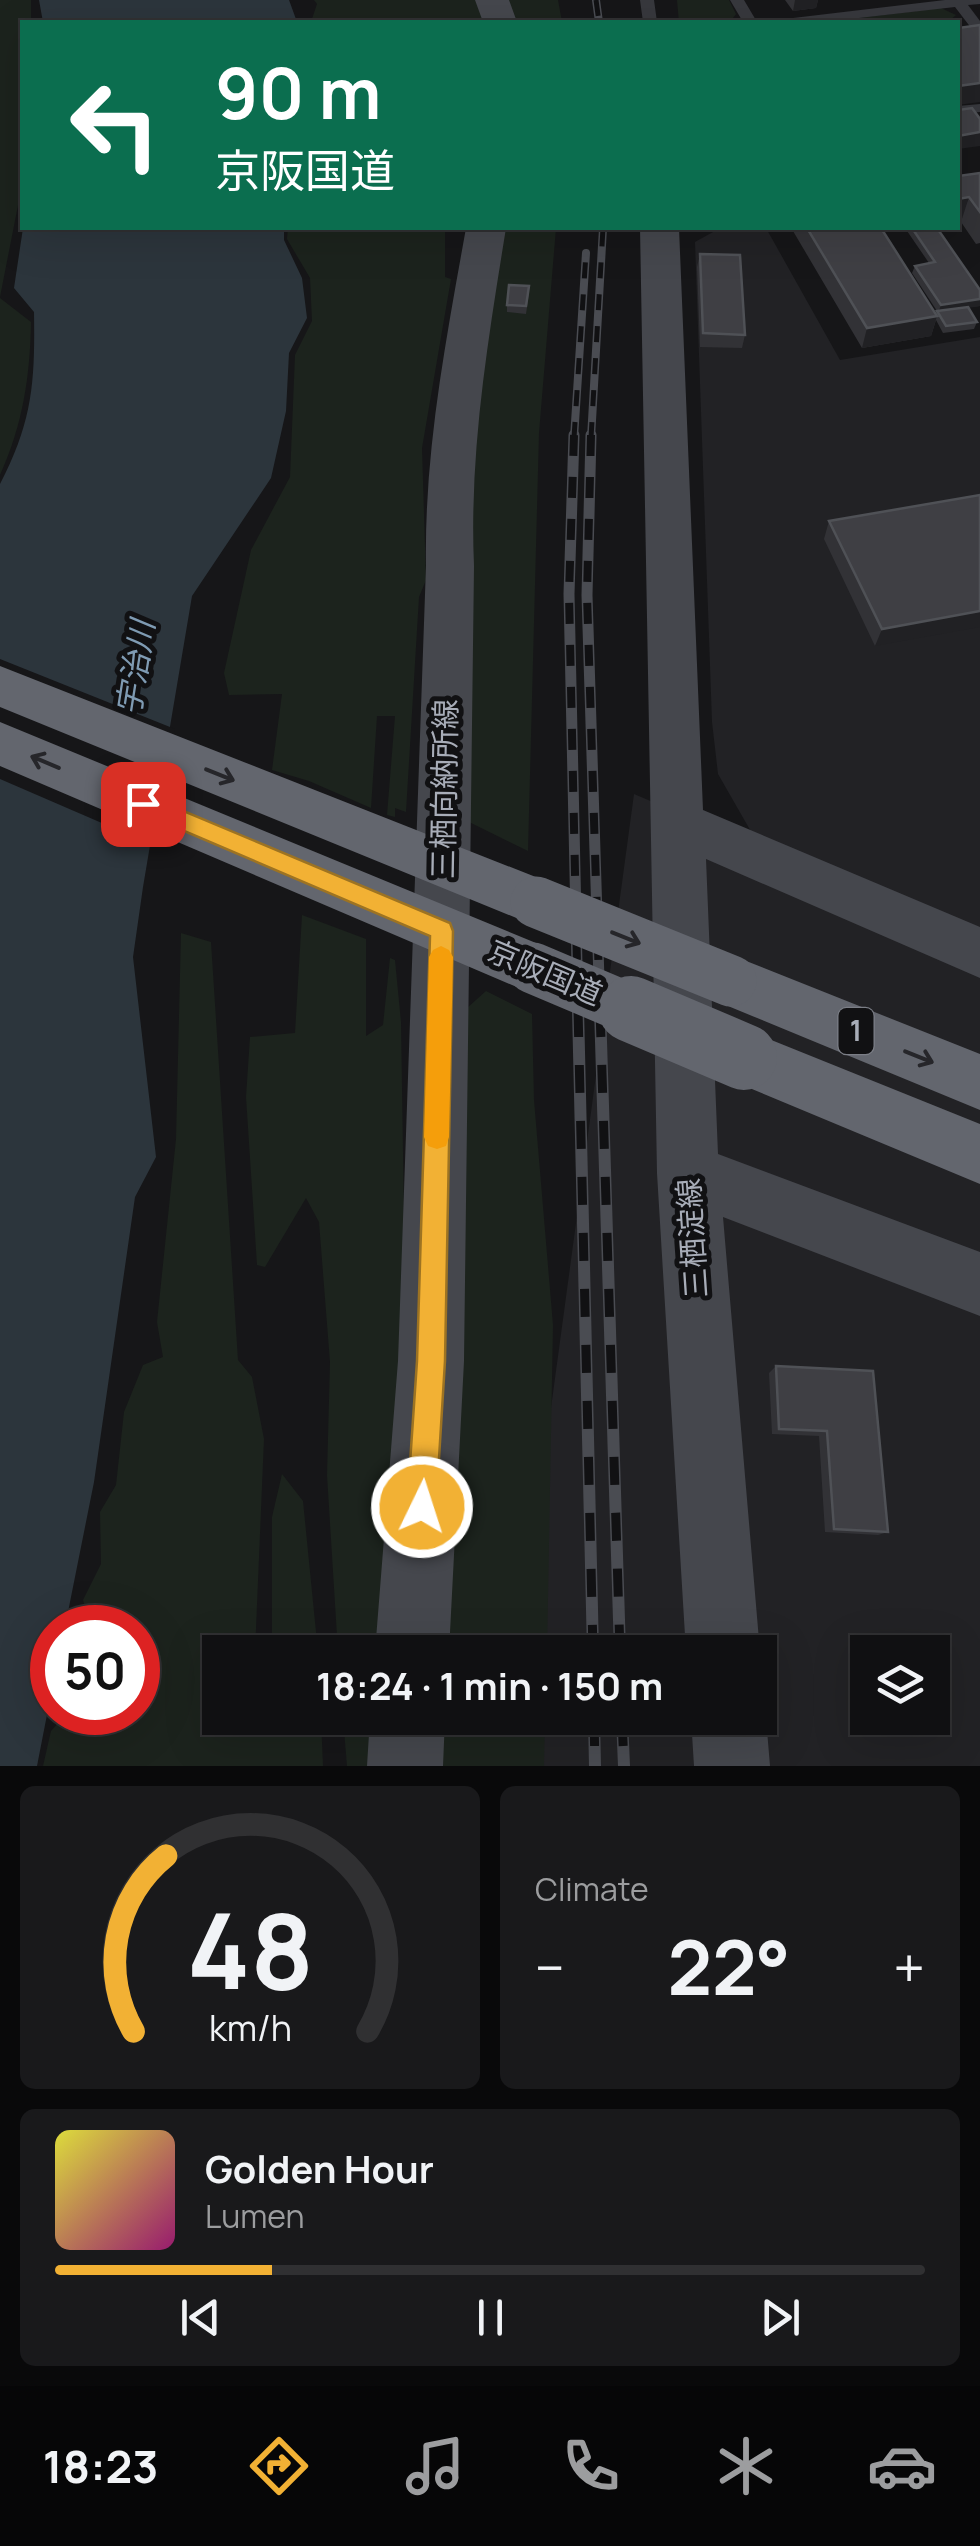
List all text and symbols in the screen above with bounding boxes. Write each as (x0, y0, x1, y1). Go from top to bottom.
text: 90 m (215, 44, 382, 140)
icon: left (50, 60, 180, 190)
text: 京阪国道 (215, 139, 395, 201)
water label: 宇治川 (106, 614, 165, 719)
street label: 三栖向納所線 (421, 699, 466, 879)
one-way arrow (30, 752, 61, 770)
pin (101, 762, 186, 847)
one-way arrow (204, 767, 235, 785)
icon: arrive (116, 777, 171, 832)
street label: 京阪国道 (482, 929, 609, 1014)
one-way arrow (610, 931, 641, 949)
road number: 1 (838, 1008, 874, 1054)
one-way arrow (903, 1050, 934, 1068)
street label: 三栖淀線 (667, 1177, 716, 1299)
position arrow (370, 1455, 474, 1559)
speed limit sign: 50 (30, 1605, 160, 1735)
map controls (850, 1635, 950, 1735)
button: layers (850, 1635, 950, 1735)
text: 18:24 · 1 min · 150 m (316, 1659, 663, 1711)
text: Climate (535, 1867, 649, 1911)
text: 48 (187, 1878, 313, 2020)
text: 22° (667, 1915, 791, 2018)
text: − (535, 1929, 565, 2005)
text: + (893, 1929, 925, 2005)
text: km/h (208, 2003, 292, 2052)
text: Golden Hour (205, 2142, 434, 2194)
text: Lumen (205, 2194, 305, 2238)
icon: previous (173, 2290, 228, 2345)
icon: pause (463, 2290, 518, 2345)
icon: next (753, 2290, 808, 2345)
icon: directions (244, 2431, 314, 2501)
icon: music (400, 2431, 470, 2501)
icon: phone (556, 2431, 626, 2501)
icon: climate (711, 2431, 781, 2501)
icon: car (867, 2431, 937, 2501)
text: 18:23 (43, 2435, 159, 2497)

